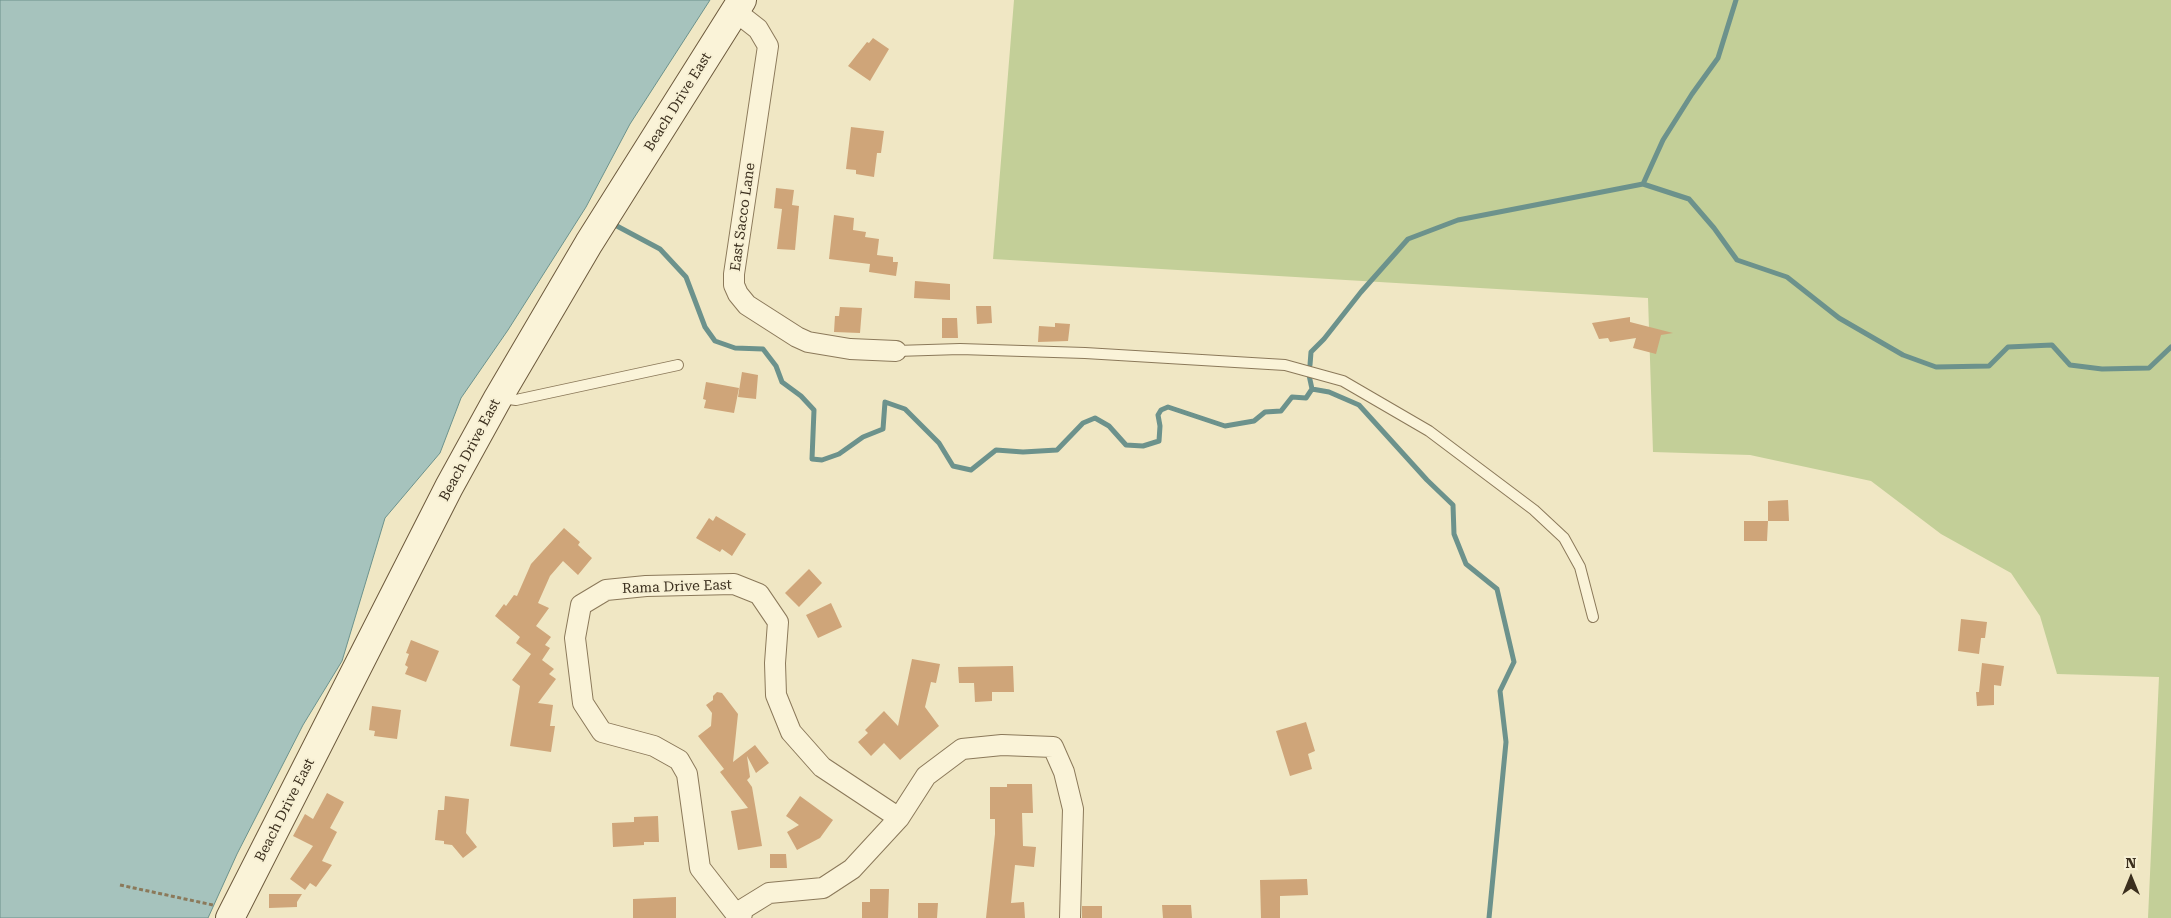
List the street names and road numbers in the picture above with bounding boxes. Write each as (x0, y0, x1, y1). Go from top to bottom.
street label: Beach Drive East (641, 49, 715, 155)
street label: East Sacco Lane (727, 162, 759, 272)
street label: Beach Drive East (436, 396, 504, 504)
street label: Rama Drive East (622, 577, 732, 597)
street label: Beach Drive East (252, 756, 318, 864)

